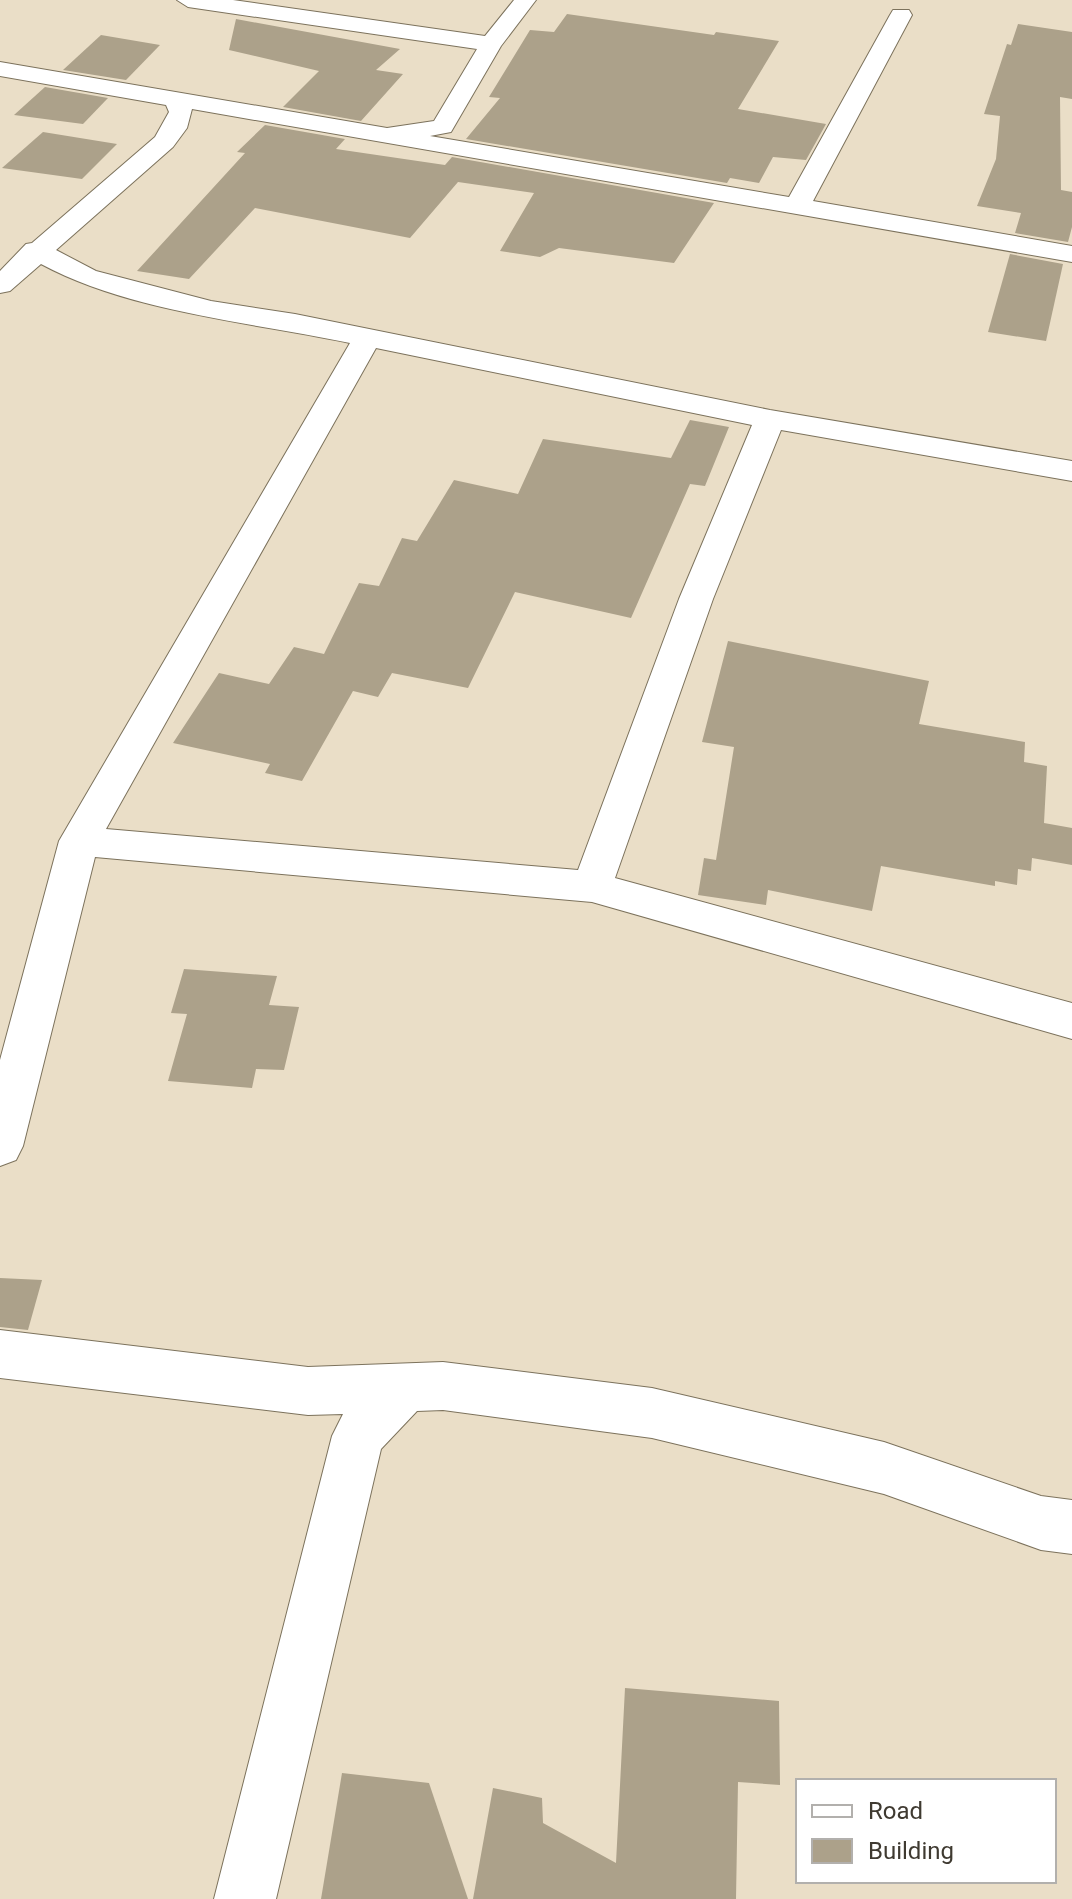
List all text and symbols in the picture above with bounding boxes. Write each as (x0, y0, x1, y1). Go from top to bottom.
legend (796, 1779, 1056, 1883)
text: Road (868, 1797, 923, 1825)
text: Building (868, 1837, 954, 1865)

